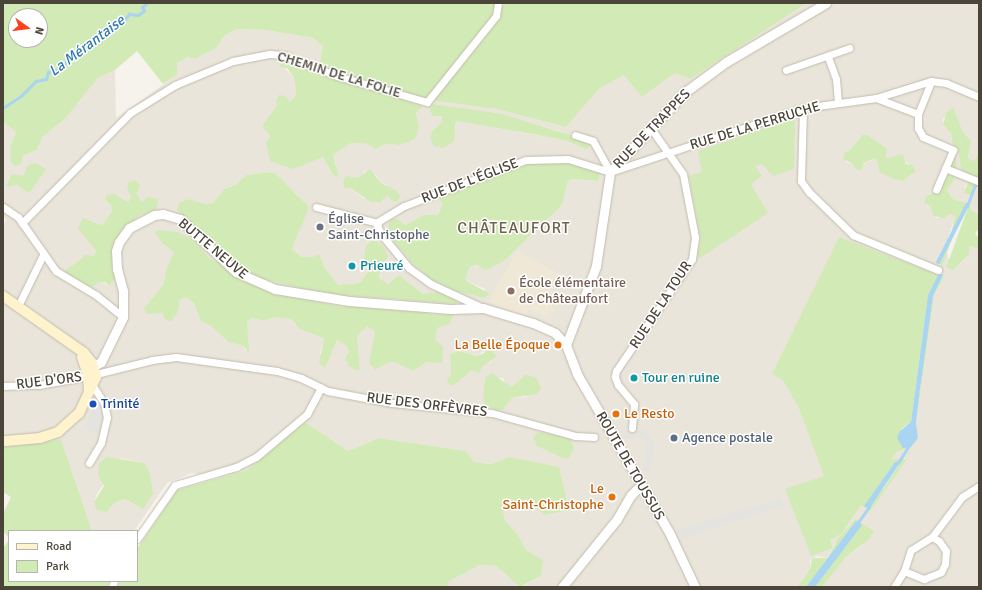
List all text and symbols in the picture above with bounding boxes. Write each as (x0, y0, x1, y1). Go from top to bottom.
north arrow (8, 8, 48, 48)
water label: La Mérantaise (45, 12, 129, 80)
text: N (32, 25, 46, 36)
street label: CHEMIN DE LA FOLIE (275, 48, 403, 102)
street label: RUE DE TRAPPES (610, 86, 694, 172)
street label: RUE DE LA PERRUCHE (688, 98, 822, 154)
street label: RUE DE L'ÉGLISE (419, 155, 521, 207)
place label: Église Saint-Christophe (328, 211, 430, 244)
street label: BUTTE NEUVE (175, 215, 251, 283)
district label: CHÂTEAUFORT (457, 218, 571, 238)
marker: Église Saint-Christophe (315, 222, 325, 232)
place label: Prieuré (360, 258, 403, 274)
street label: RUE DE LA TOUR (626, 258, 696, 352)
marker: Prieuré (347, 261, 357, 271)
place label: École élémentaire de Châteaufort (519, 275, 626, 308)
marker: École élémentaire de Châteaufort (506, 286, 516, 296)
place label: La Belle Époque (455, 337, 550, 353)
marker: La Belle Époque (553, 340, 563, 350)
street label: RUE D'ORS (15, 369, 83, 393)
place label: Tour en ruine (642, 370, 720, 386)
marker: Tour en ruine (629, 373, 639, 383)
street label: RUE DES ORFÈVRES (366, 389, 488, 421)
place label: Trinité (101, 396, 140, 412)
marker: Trinité (88, 399, 98, 409)
place label: Le Resto (624, 406, 674, 422)
street label: ROUTE DE TOUSSUS (592, 409, 668, 523)
marker: Le Resto (611, 409, 621, 419)
place label: Agence postale (682, 430, 773, 446)
marker: Agence postale (669, 433, 679, 443)
place label: Le Saint-Christophe (502, 481, 604, 514)
marker: Le Saint-Christophe (607, 492, 617, 502)
legend (8, 530, 138, 582)
text: Road (46, 539, 72, 554)
text: Park (46, 559, 69, 574)

